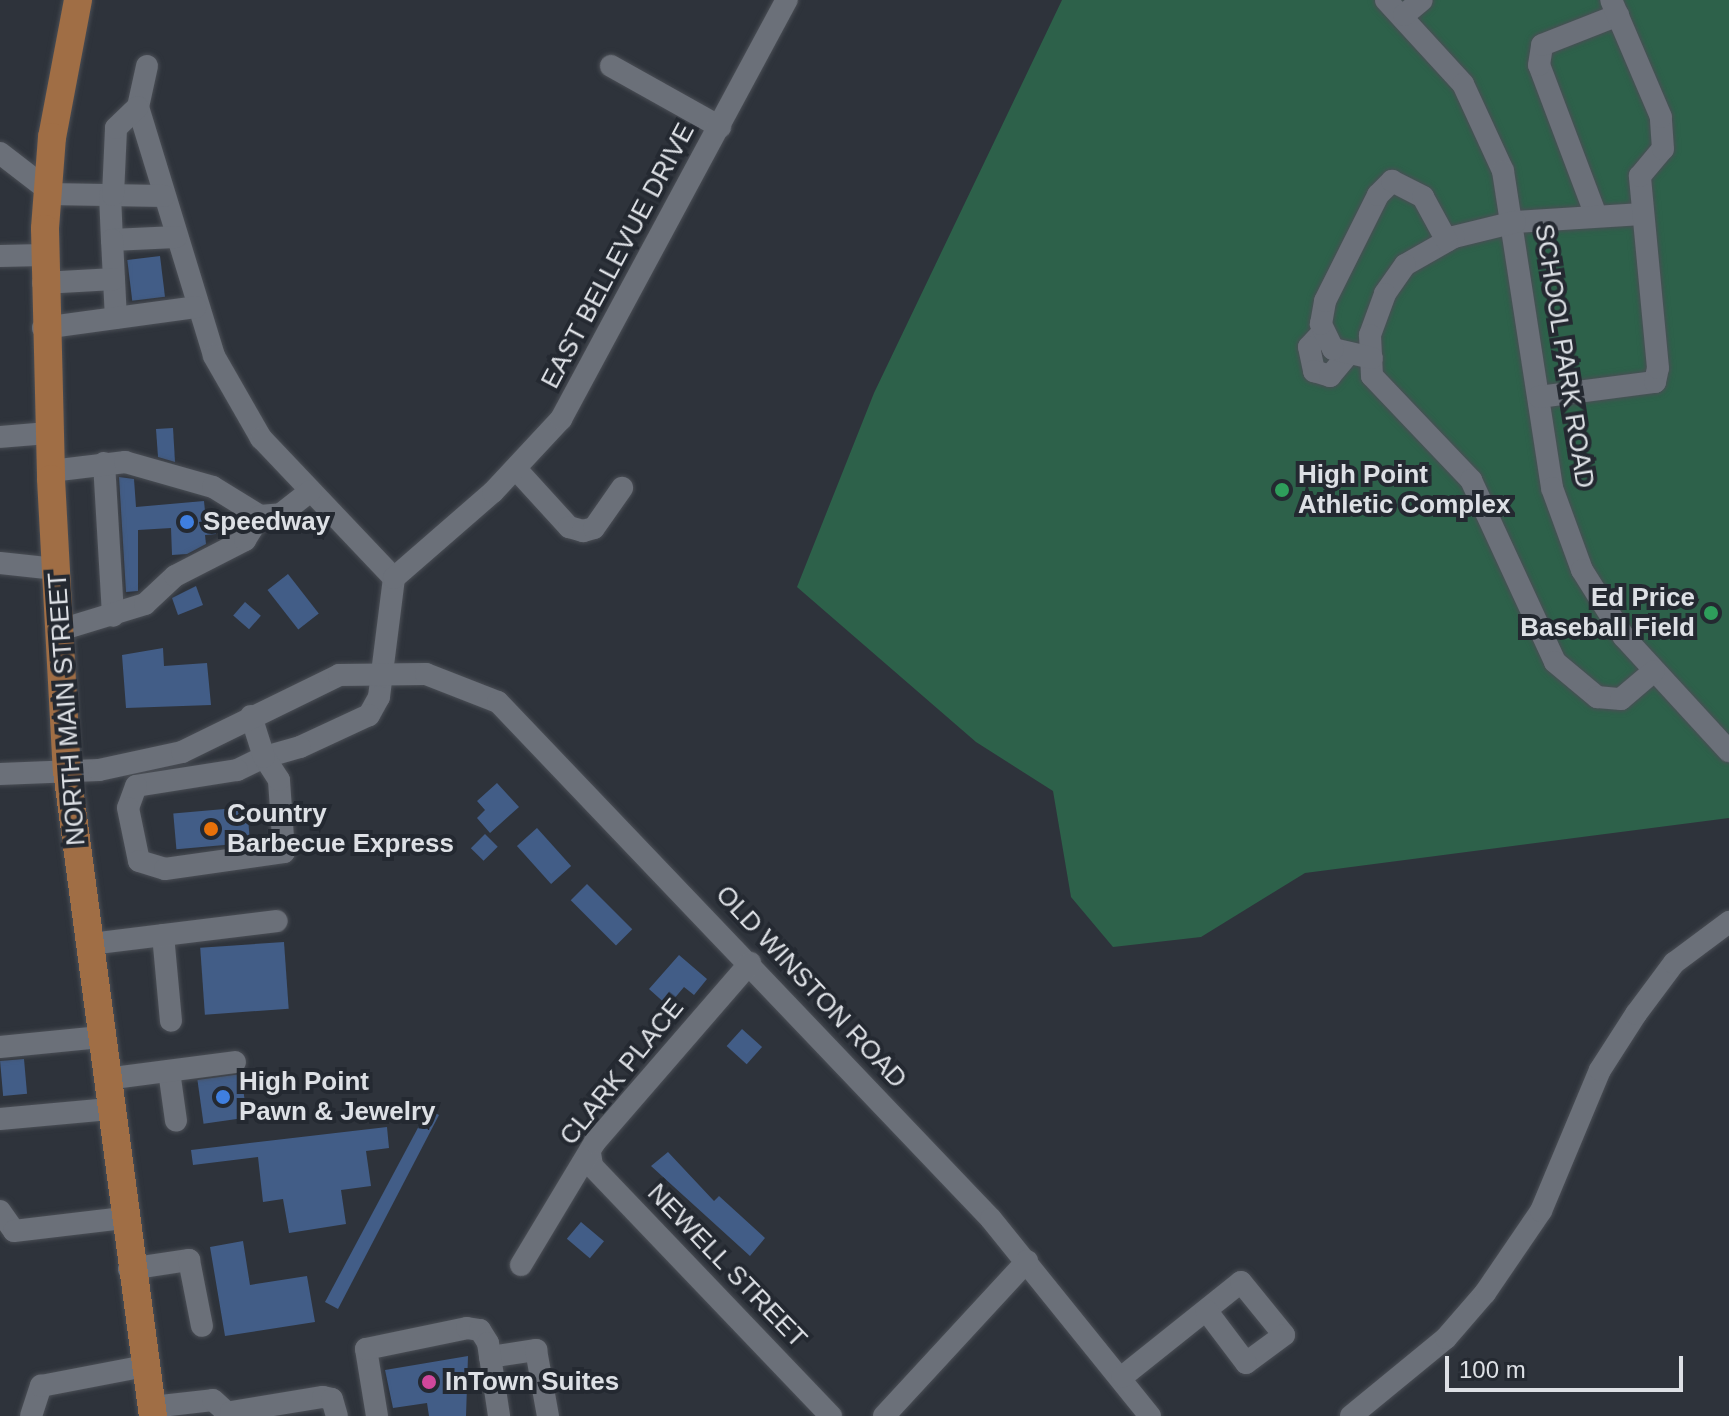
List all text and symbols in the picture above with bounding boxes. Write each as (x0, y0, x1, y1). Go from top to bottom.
street label: EAST BELLEVUE DRIVE (535, 118, 701, 394)
street label: SCHOOL PARK ROAD (1528, 221, 1600, 491)
place label: High Point Athletic Complex (1298, 459, 1510, 520)
marker: High Point Athletic Complex (1273, 481, 1291, 499)
place label: Speedway (203, 506, 330, 538)
marker: Speedway (178, 513, 196, 531)
street label: NORTH MAIN STREET (42, 571, 92, 847)
place label: Ed Price Baseball Field (1520, 582, 1695, 644)
marker: Ed Price Baseball Field (1702, 604, 1720, 622)
place label: Country Barbecue Express (227, 798, 454, 860)
marker: Country Barbecue Express (202, 820, 220, 838)
street label: OLD WINSTON ROAD (709, 879, 913, 1095)
street label: CLARK PLACE (553, 993, 691, 1151)
place label: High Point Pawn & Jewelry (239, 1066, 436, 1128)
marker: High Point Pawn & Jewelry (214, 1088, 232, 1106)
street label: NEWELL STREET (641, 1177, 813, 1355)
scale bar (1449, 1340, 1687, 1390)
text: 100 m (1459, 1356, 1526, 1383)
place label: InTown Suites (445, 1366, 619, 1398)
marker: InTown Suites (420, 1373, 438, 1391)

